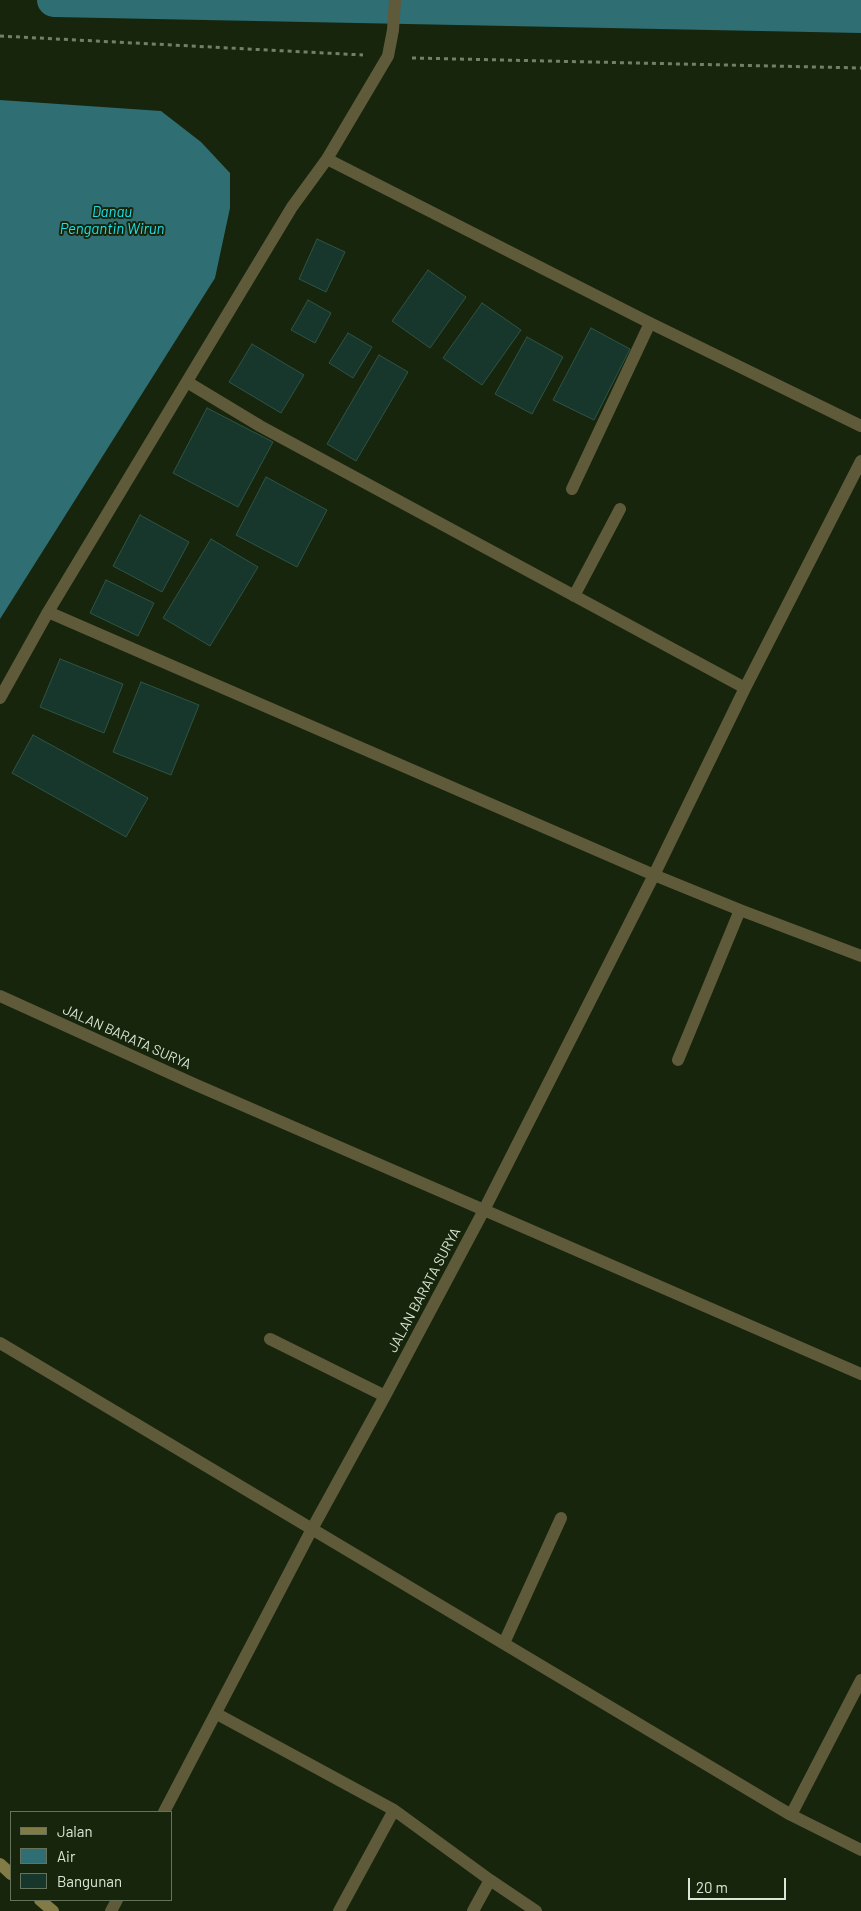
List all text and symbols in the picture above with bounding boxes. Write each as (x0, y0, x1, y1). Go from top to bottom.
water label: Danau Pengantin Wirun (60, 203, 164, 238)
street label: JALAN BARATA SURYA (60, 1001, 194, 1073)
street label: JALAN BARATA SURYA (384, 1225, 464, 1355)
legend (10, 1811, 172, 1901)
text: Jalan (57, 1822, 93, 1840)
text: Air (57, 1847, 75, 1865)
scale bar (691, 1868, 788, 1900)
text: Bangunan (57, 1872, 122, 1890)
text: 20 m (696, 1878, 728, 1896)

